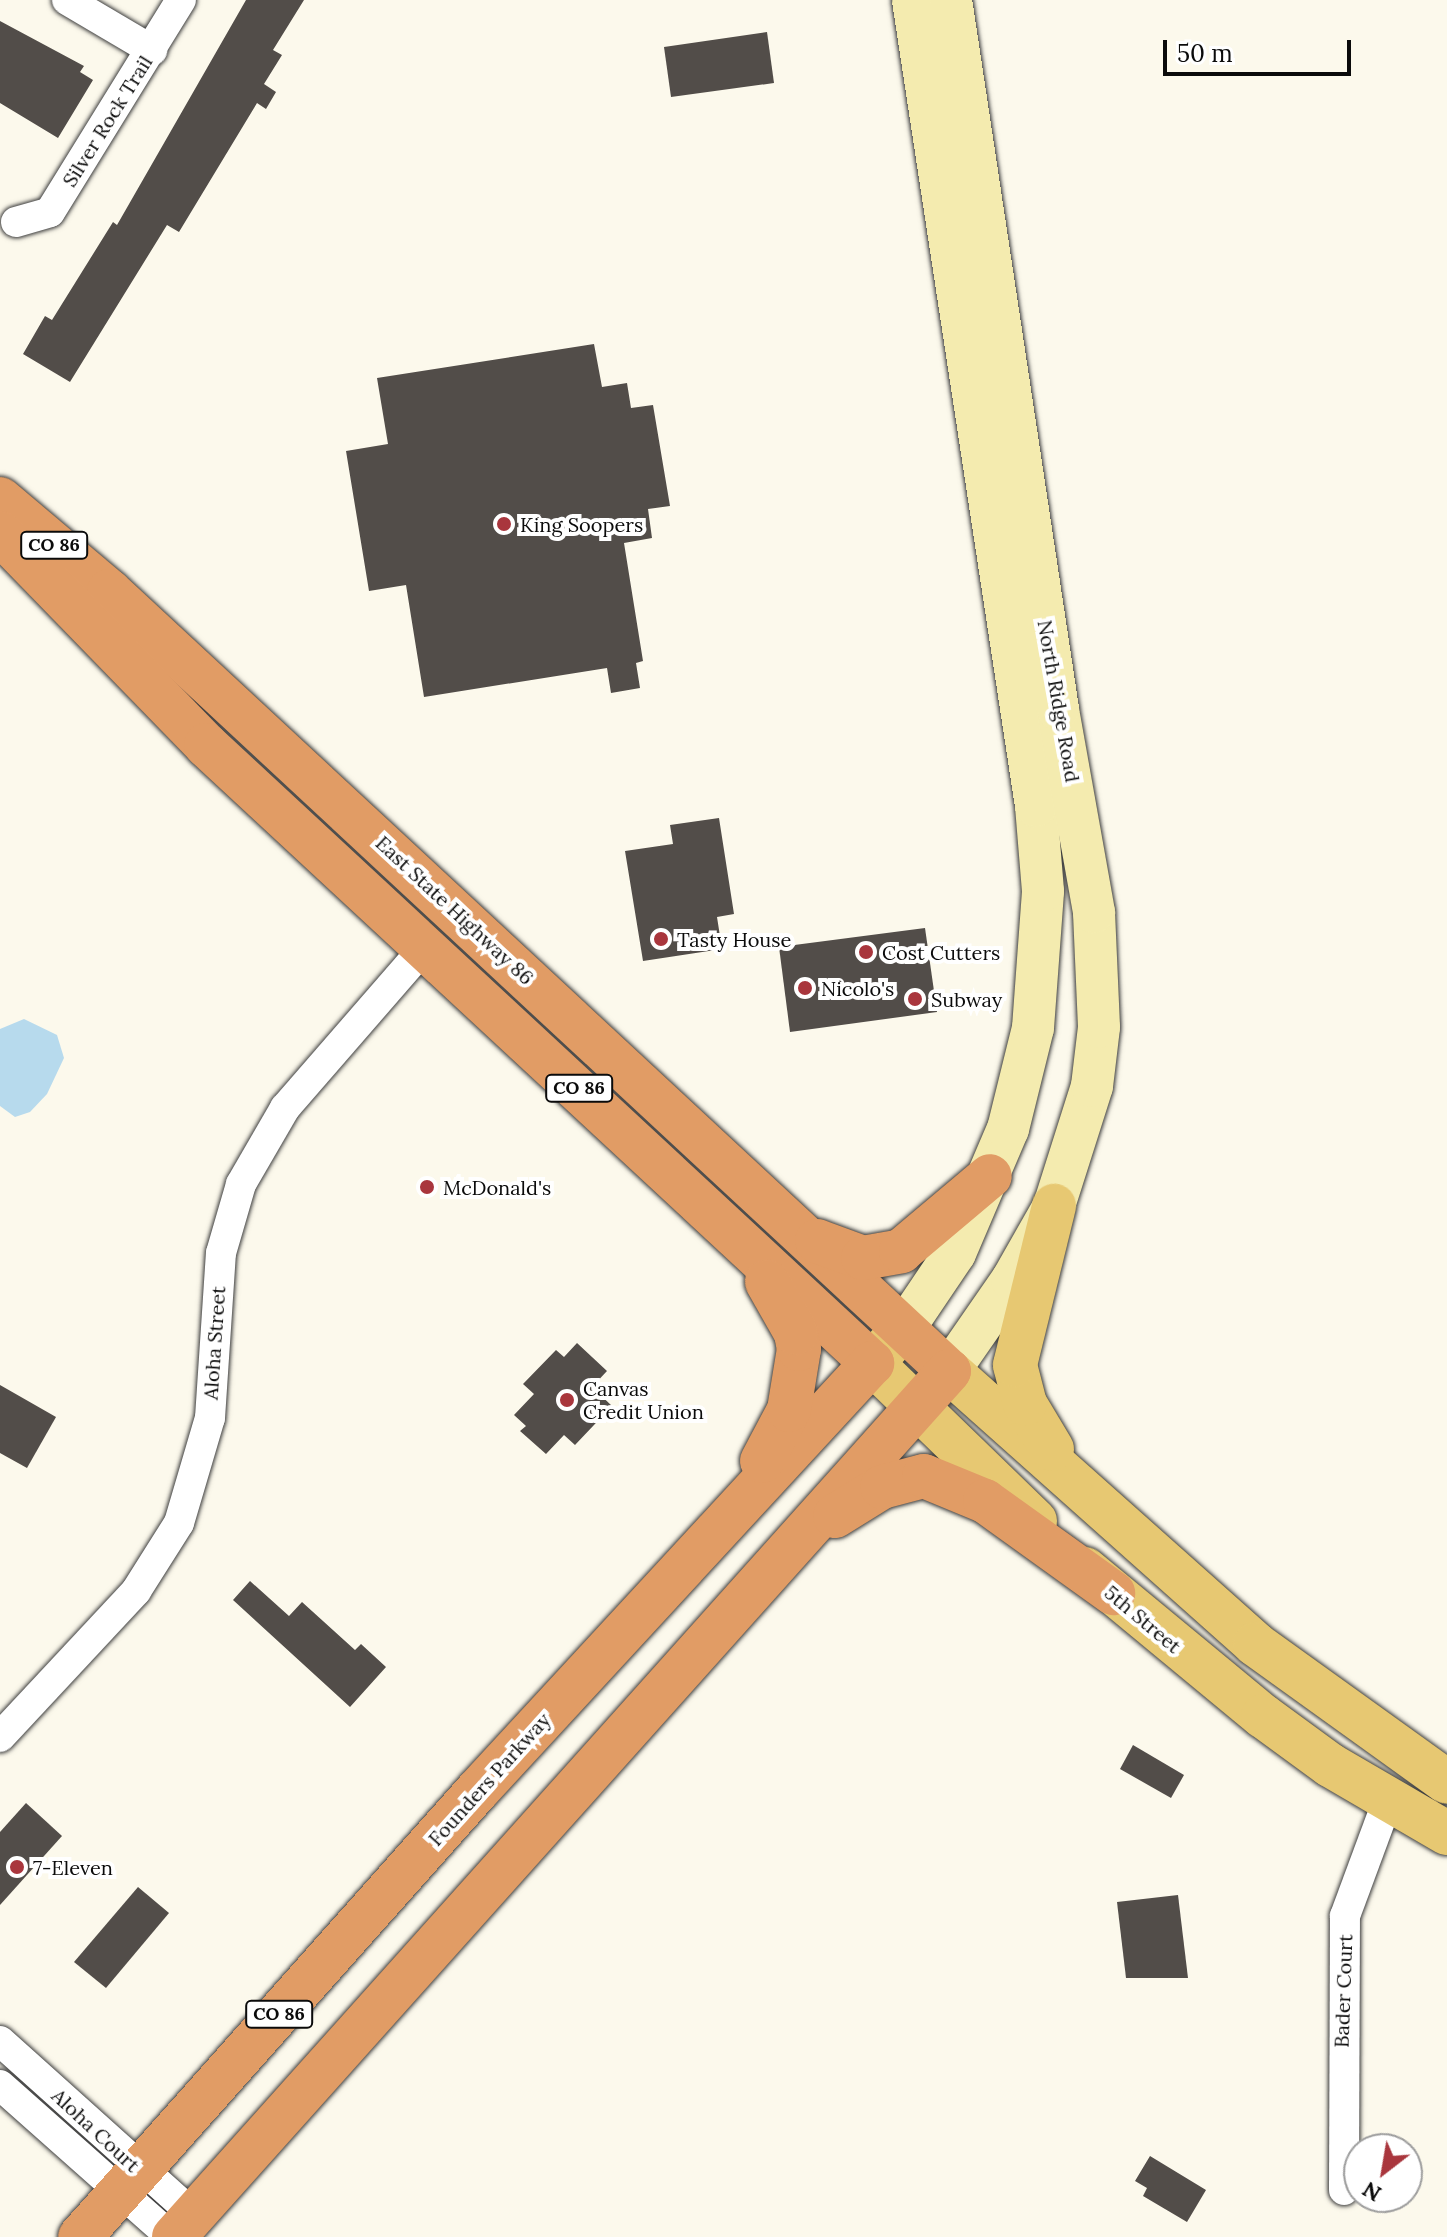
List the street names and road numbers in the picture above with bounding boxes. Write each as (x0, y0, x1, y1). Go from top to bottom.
street label: Silver Rock Trail (57, 51, 157, 191)
road number: CO 86 (20, 531, 88, 559)
street label: North Ridge Road (1033, 618, 1085, 784)
street label: East State Highway 86 (371, 831, 539, 989)
road number: CO 86 (545, 1074, 613, 1102)
street label: Aloha Street (198, 1285, 230, 1401)
street label: 5th Street (1100, 1580, 1186, 1658)
street label: Founders Parkway (423, 1708, 555, 1850)
street label: Bader Court (1329, 1934, 1357, 2048)
road number: CO 86 (245, 2000, 313, 2028)
street label: Aloha Court (47, 2083, 145, 2177)

